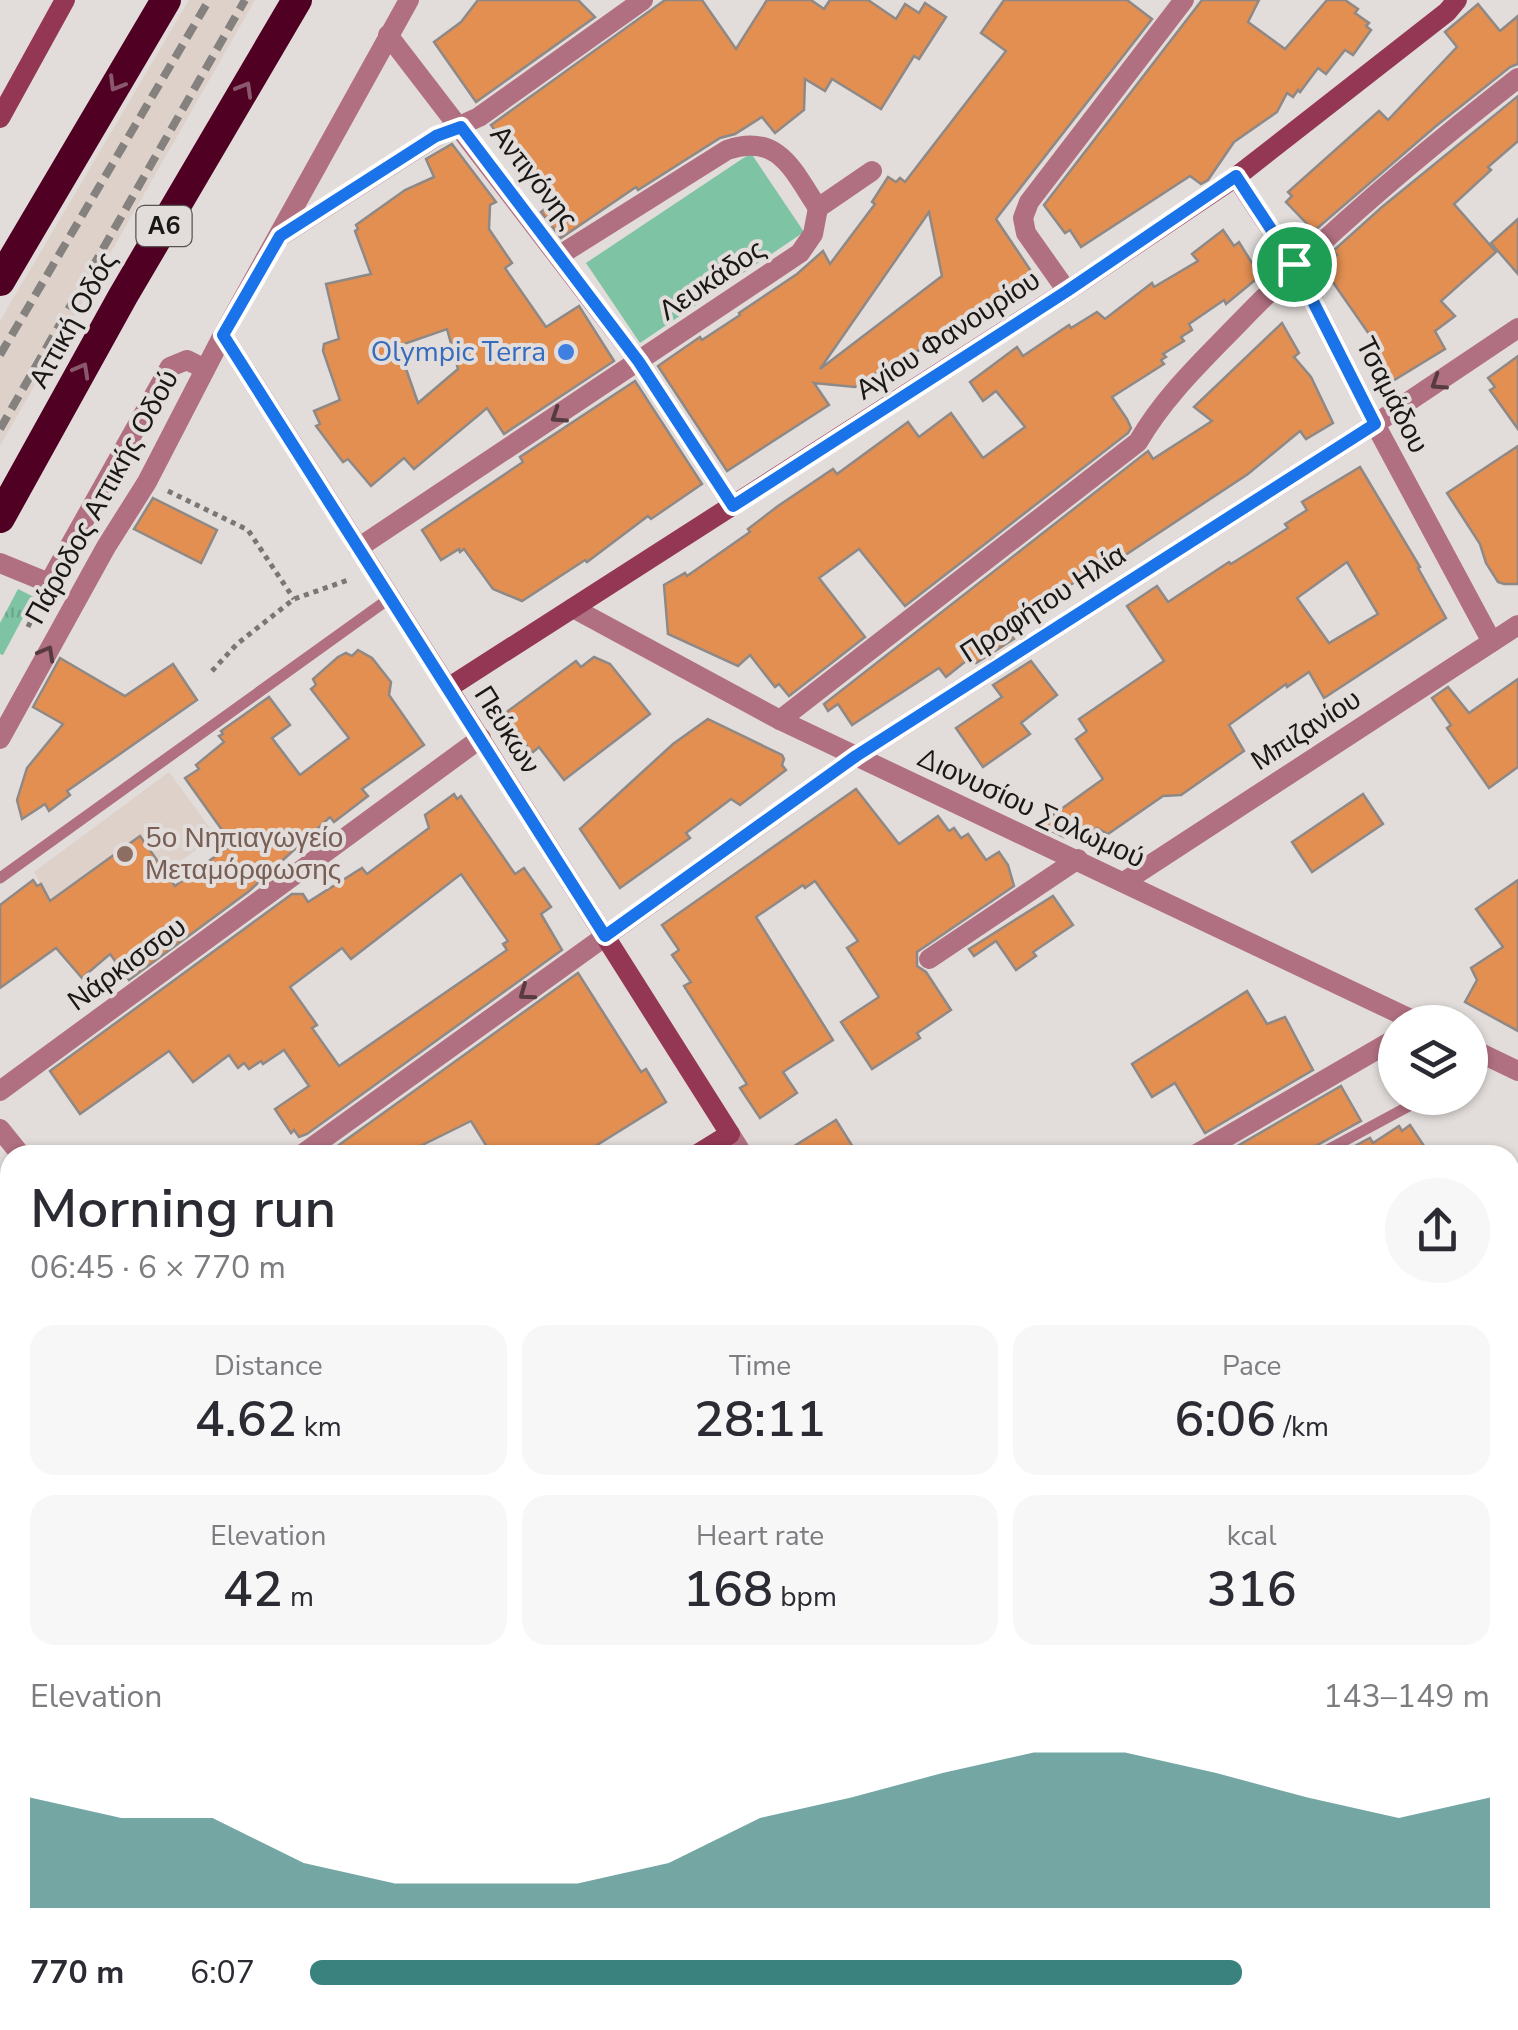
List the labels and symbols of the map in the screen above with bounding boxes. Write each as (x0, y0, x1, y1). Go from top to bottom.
one-way arrow (109, 73, 129, 91)
one-way arrow (233, 82, 252, 100)
street label: Αντιγόνης (481, 117, 587, 237)
road number: Α6 (136, 206, 192, 246)
pin (1252, 222, 1337, 307)
street label: Λευκάδος (651, 230, 773, 330)
street label: Αττική Οδός (20, 245, 126, 395)
street label: Αγίου Φανουρίου (848, 261, 1048, 409)
street label: Τσαμάδου (1346, 330, 1438, 460)
place label: Olympic Terra (371, 333, 546, 371)
marker: Olympic Terra (555, 341, 577, 363)
street label: Πάροδος Αττικής Οδού (16, 363, 188, 631)
one-way arrow (69, 363, 89, 381)
one-way arrow (1430, 371, 1448, 390)
one-way arrow (550, 404, 568, 423)
street label: Προφήτου Ηλία (953, 536, 1133, 672)
one-way arrow (35, 646, 54, 664)
street label: Πεύκων (465, 679, 549, 781)
street label: Μπιζανίου (1244, 680, 1368, 780)
street label: Διονυσίου Σολωμού (911, 739, 1151, 877)
place label: 5ο Νηπιαγωγείο Μεταμόρφωσης (145, 819, 343, 889)
marker: 5ο Νηπιαγωγείο Μεταμόρφωσης (114, 843, 136, 865)
street label: Νάρκισσου (60, 908, 194, 1020)
one-way arrow (519, 981, 537, 998)

